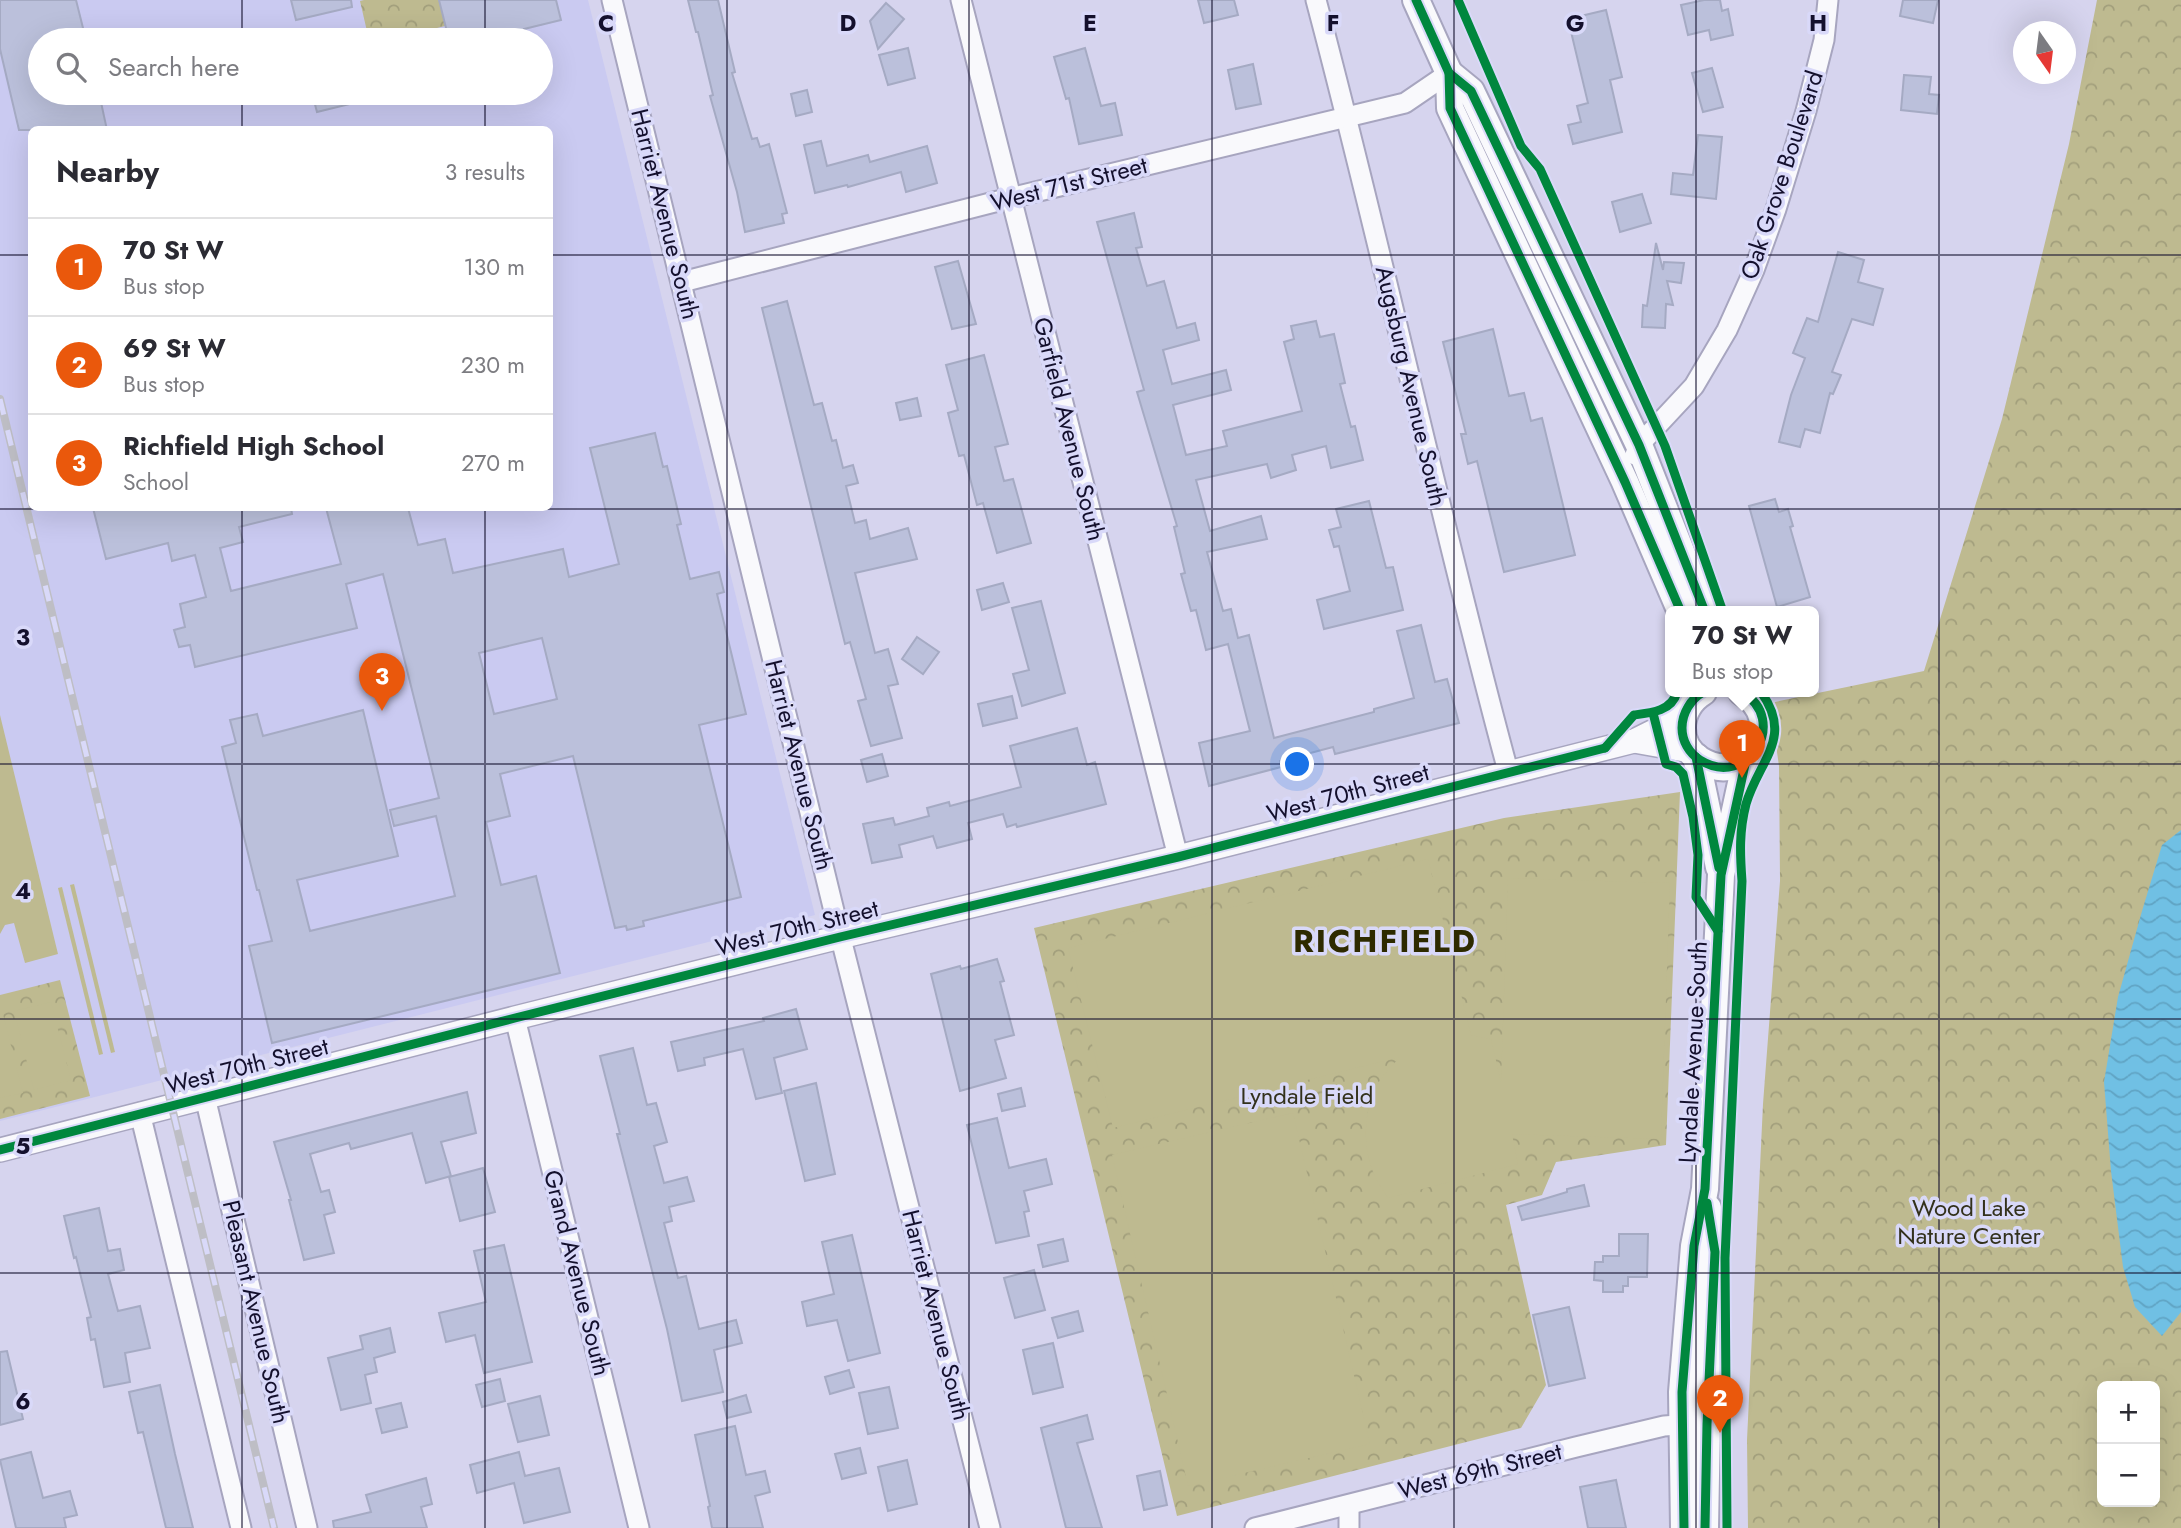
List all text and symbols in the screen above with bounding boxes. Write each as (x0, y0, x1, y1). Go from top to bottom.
text: C (598, 6, 614, 40)
text: D (840, 6, 857, 40)
text: E (1083, 6, 1097, 40)
text: F (1327, 6, 1339, 40)
text: G (1566, 6, 1584, 40)
text: H (1809, 6, 1827, 40)
north arrow (2013, 21, 2076, 84)
search box (28, 28, 553, 105)
icon: search (52, 48, 90, 86)
text: Search here (108, 48, 240, 86)
street label: Oak Grove Boulevard (1731, 66, 1832, 284)
street label: Harriet Avenue South (622, 105, 709, 323)
street label: West 71st Street (987, 147, 1151, 220)
text: Nearby (56, 150, 159, 193)
text: 3 results (445, 155, 525, 189)
text: 70 St W (123, 231, 224, 269)
text: 1 (73, 250, 85, 284)
text: 130 m (463, 250, 525, 284)
street label: Augsburg Avenue South (1367, 262, 1456, 509)
text: Bus stop (123, 269, 205, 303)
street label: Garfield Avenue South (1025, 313, 1114, 544)
text: 69 St W (123, 329, 226, 367)
text: 2 (71, 348, 87, 382)
text: 230 m (461, 348, 525, 382)
text: Bus stop (123, 367, 205, 401)
text: Richfield High School (123, 427, 384, 465)
text: 3 (72, 446, 86, 480)
text: 270 m (461, 446, 525, 480)
text: School (123, 465, 189, 499)
popup (1665, 606, 1819, 697)
text: 70 St W (1692, 616, 1792, 654)
text: 3 (16, 620, 30, 654)
pin: 3 (359, 653, 405, 711)
text: Bus stop (1692, 654, 1773, 688)
street label: Harriet Avenue South (756, 656, 843, 874)
pin: 1 (1719, 720, 1765, 778)
your location (1280, 747, 1314, 781)
street label: West 70th Street (1263, 754, 1433, 831)
text: 4 (15, 874, 31, 908)
street label: West 70th Street (712, 890, 882, 965)
district label: RICHFIELD (1293, 918, 1477, 964)
street label: Lyndale Avenue South (1669, 940, 1716, 1164)
street label: West 70th Street (162, 1028, 332, 1103)
park label: Lyndale Field (1241, 1078, 1373, 1113)
text: 5 (16, 1129, 30, 1163)
street label: Grand Avenue South (535, 1166, 620, 1380)
park label: Wood Lake Nature Center (1897, 1190, 2042, 1253)
street label: Pleasant Avenue South (214, 1197, 299, 1427)
street label: Harriet Avenue South (893, 1206, 980, 1424)
pin: 2 (1697, 1375, 1743, 1433)
map controls (2097, 1381, 2160, 1507)
button: + (2097, 1381, 2160, 1444)
text: 6 (15, 1384, 31, 1418)
street label: West 69th Street (1394, 1433, 1566, 1508)
button: − (2097, 1444, 2160, 1507)

